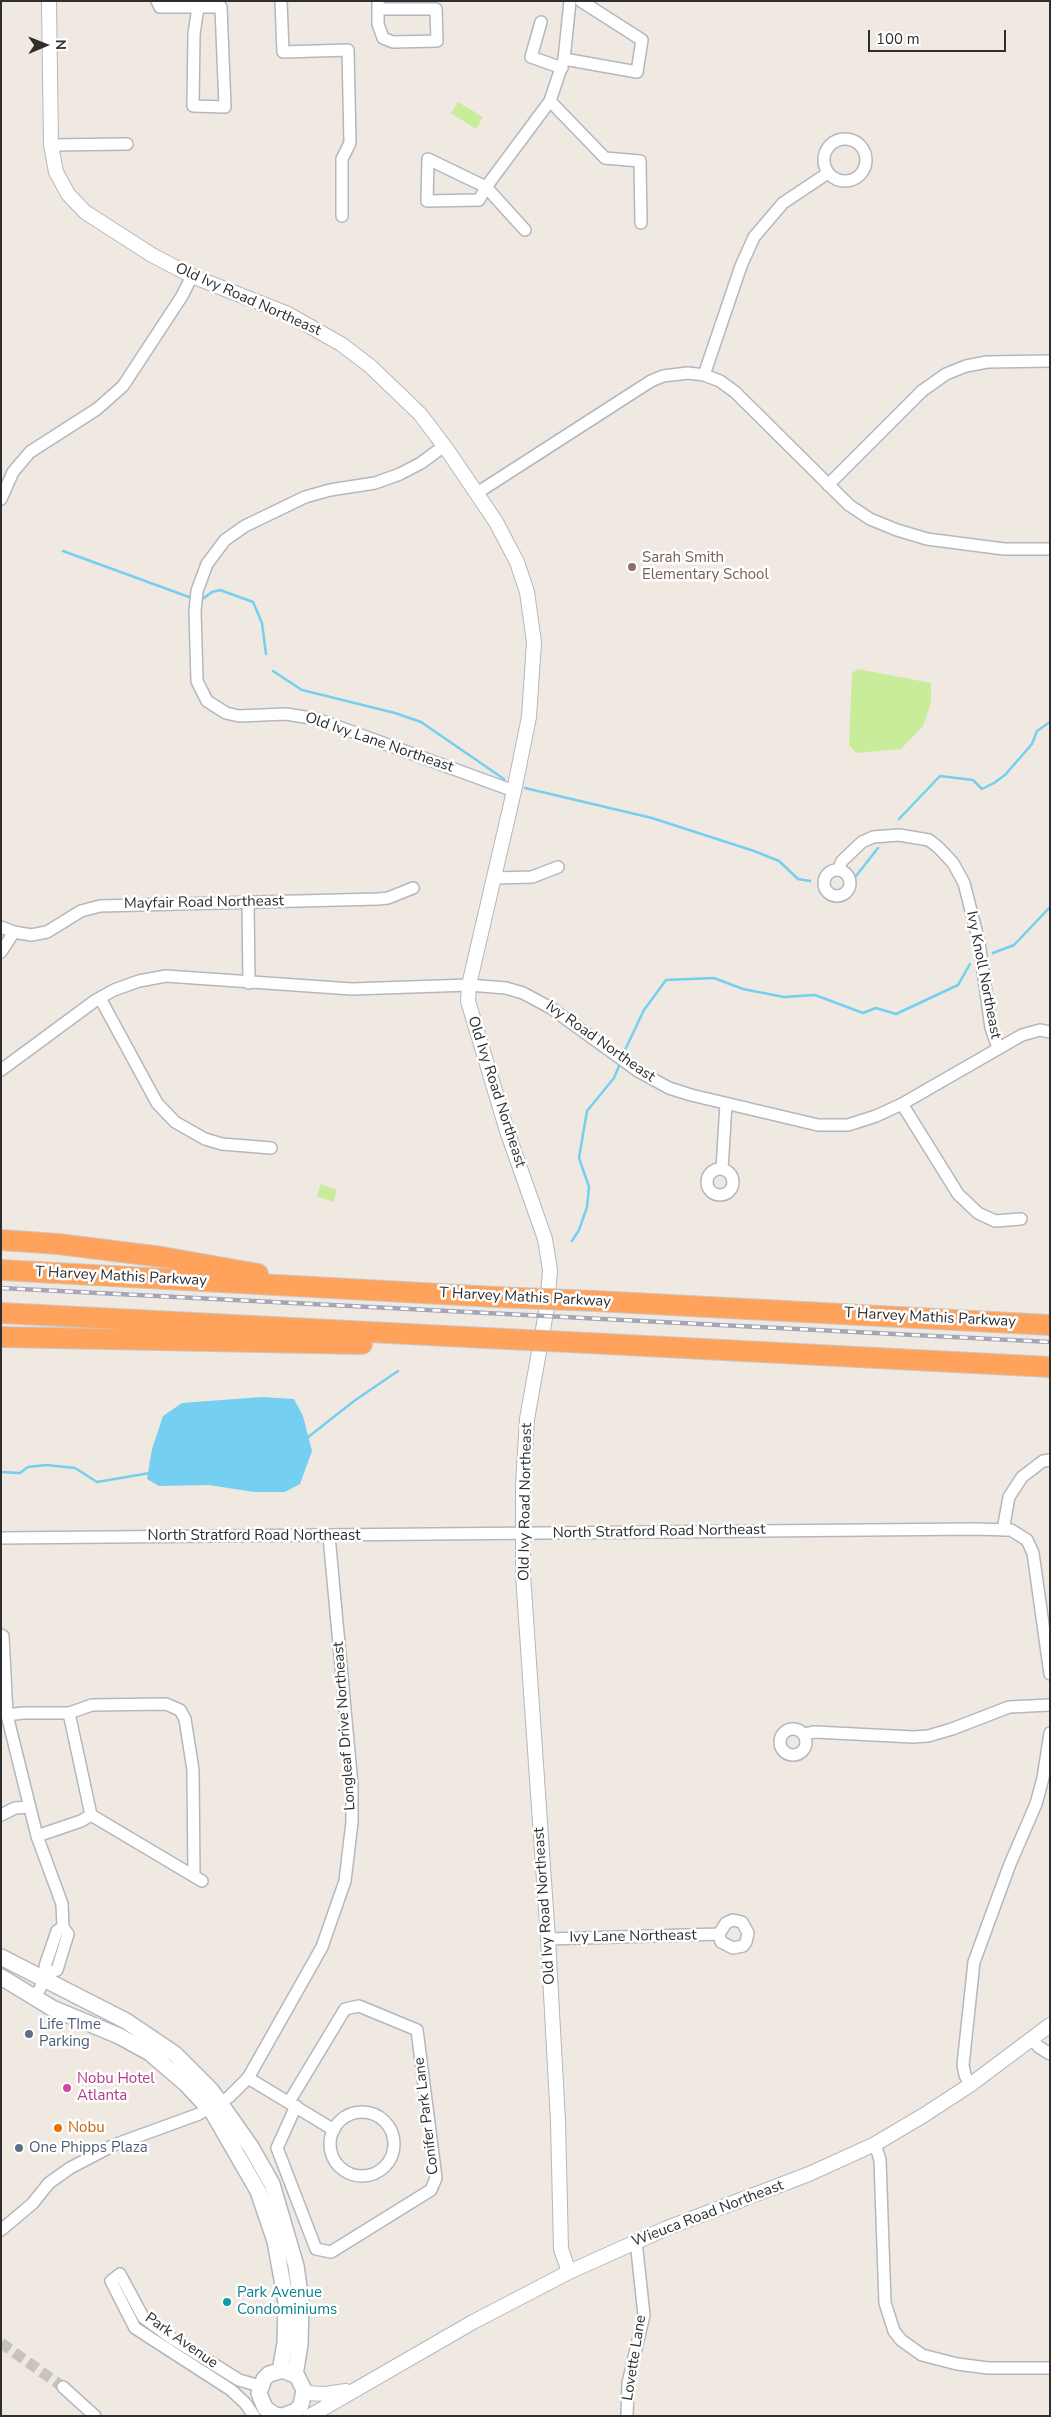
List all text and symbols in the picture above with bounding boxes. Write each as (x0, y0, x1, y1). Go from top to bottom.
north arrow (20, 20, 70, 70)
scale bar (871, 20, 1008, 52)
text: 100 m (876, 29, 920, 49)
text: N (51, 39, 70, 50)
street label: Old Ivy Road Northeast (172, 260, 324, 340)
place label: Sarah Smith Elementary School (642, 549, 769, 584)
marker: Sarah Smith Elementary School (626, 561, 638, 573)
street label: Old Ivy Lane Northeast (302, 709, 456, 777)
street label: Mayfair Road Northeast (124, 893, 284, 913)
street label: Ivy Knoll Northeast (962, 910, 1004, 1040)
street label: Ivy Road Northeast (542, 997, 658, 1087)
street label: Old Ivy Road Northeast (463, 1014, 529, 1170)
street label: T Harvey Mathis Parkway (35, 1264, 207, 1290)
street label: T Harvey Mathis Parkway (439, 1285, 611, 1311)
street label: T Harvey Mathis Parkway (844, 1305, 1016, 1331)
street label: Old Ivy Road Northeast (516, 1423, 536, 1581)
street label: North Stratford Road Northeast (552, 1521, 766, 1543)
street label: North Stratford Road Northeast (148, 1527, 360, 1545)
street label: Longleaf Drive Northeast (330, 1641, 360, 1811)
street label: Old Ivy Road Northeast (531, 1827, 559, 1985)
street label: Ivy Lane Northeast (569, 1927, 697, 1947)
place label: Life TIme Parking (39, 2016, 101, 2051)
marker: Life TIme Parking (23, 2028, 35, 2040)
street label: Conifer Park Lane (411, 2056, 443, 2176)
place label: Nobu Hotel Atlanta (77, 2070, 155, 2105)
marker: Nobu Hotel Atlanta (61, 2082, 73, 2094)
place label: Nobu (68, 2119, 105, 2137)
marker: Nobu (52, 2122, 64, 2134)
place label: One Phipps Plaza (29, 2139, 148, 2157)
marker: One Phipps Plaza (13, 2142, 25, 2154)
street label: Wieuca Road Northeast (630, 2177, 786, 2251)
place label: Park Avenue Condominiums (237, 2284, 337, 2319)
marker: Park Avenue Condominiums (221, 2296, 233, 2308)
street label: Park Avenue (141, 2309, 221, 2373)
street label: Lovette Lane (619, 2314, 651, 2402)

